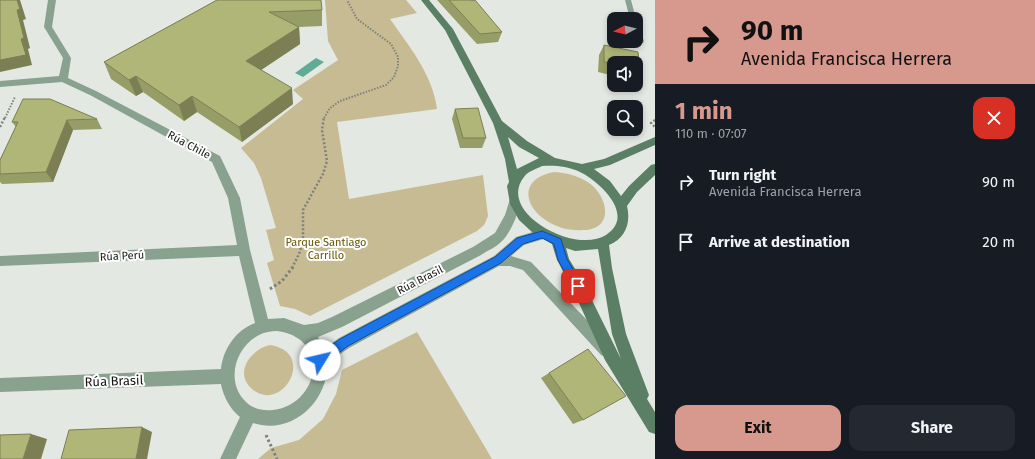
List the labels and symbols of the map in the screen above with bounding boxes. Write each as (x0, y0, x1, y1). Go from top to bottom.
north arrow (607, 12, 643, 48)
street label: Rúa Chile (165, 128, 213, 162)
park label: Parque Santiago Carrillo (286, 236, 366, 262)
street label: Rúa Perú (99, 248, 145, 264)
street label: Rúa Brasil (395, 263, 445, 297)
pin (561, 269, 595, 303)
position arrow (299, 339, 341, 381)
street label: Rúa Brasil (84, 372, 144, 390)

